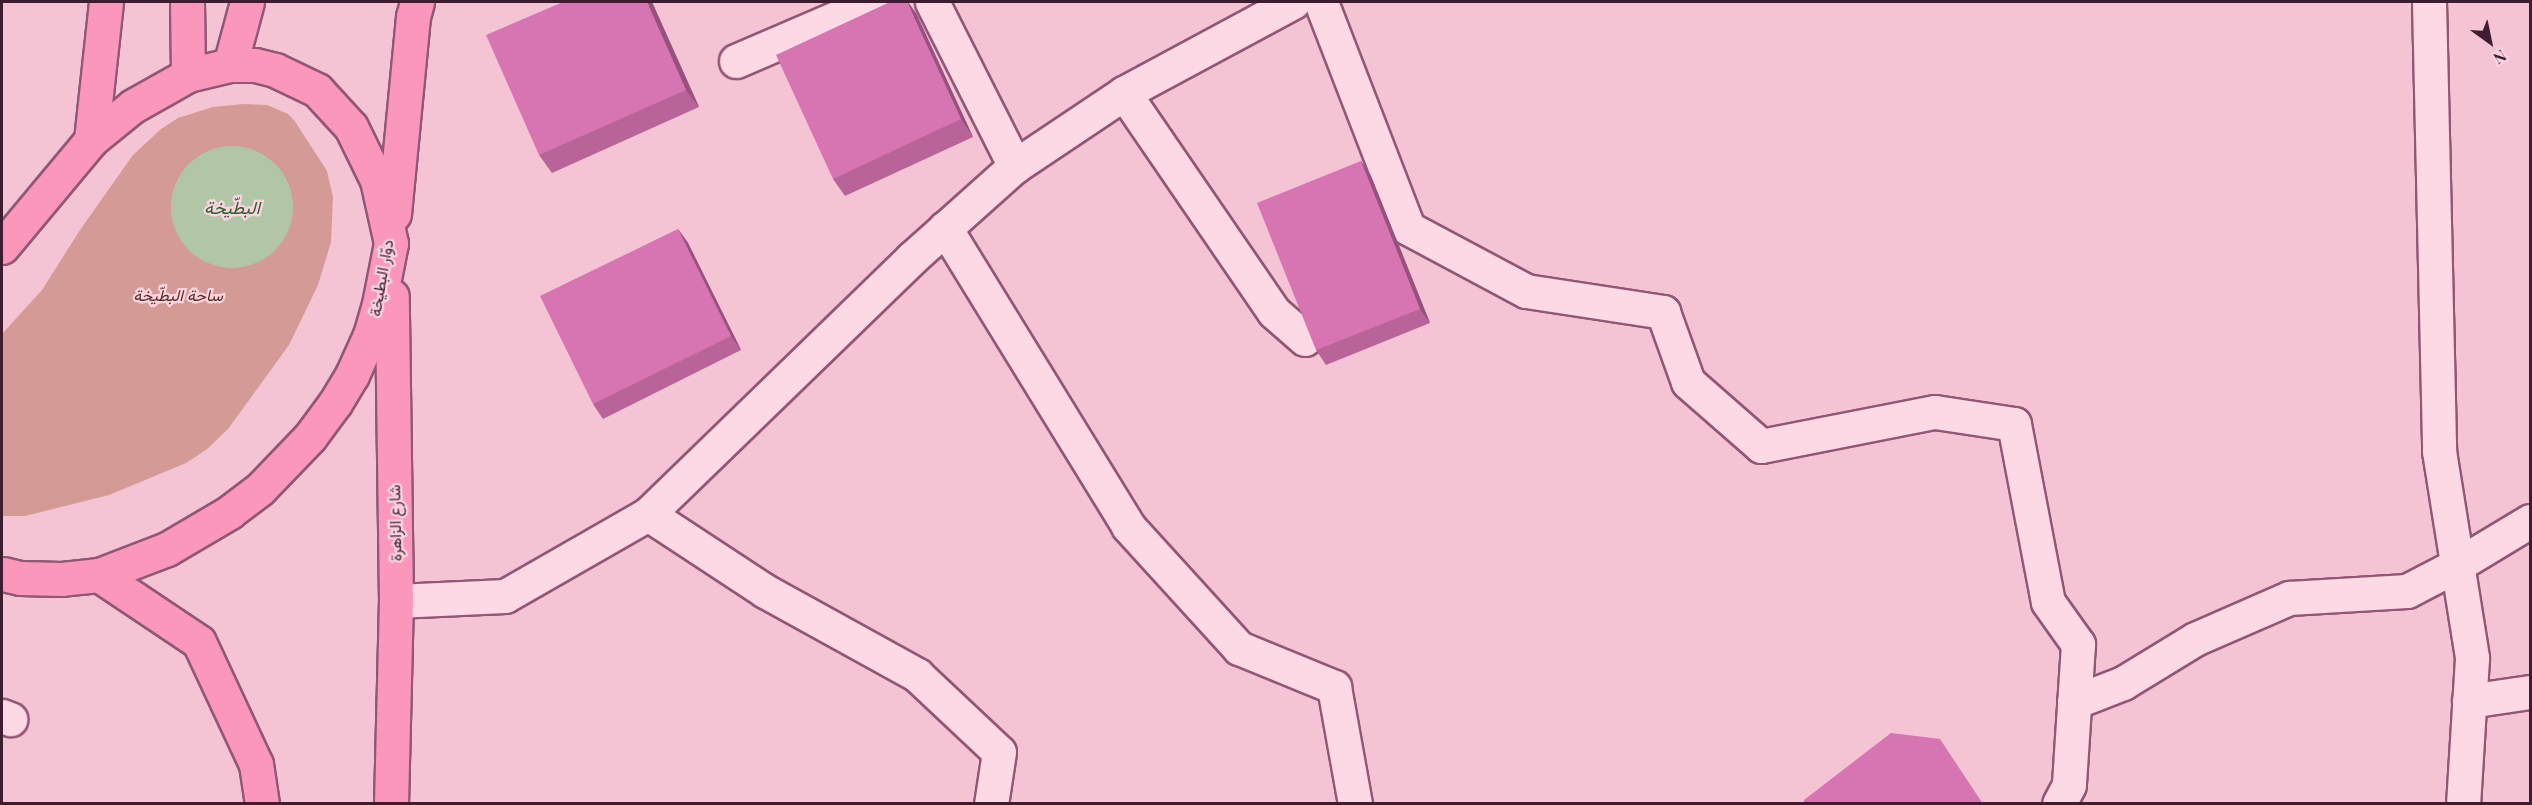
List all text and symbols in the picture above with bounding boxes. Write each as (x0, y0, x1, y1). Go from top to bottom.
north arrow (2460, 12, 2520, 72)
text: N (2490, 46, 2511, 69)
water label: البطّيخة (204, 196, 260, 218)
street label: دوّار البطيخة (365, 238, 397, 318)
park label: ساحة البطّيخة (133, 285, 223, 305)
street label: شارع الزاهرة (385, 484, 405, 562)

